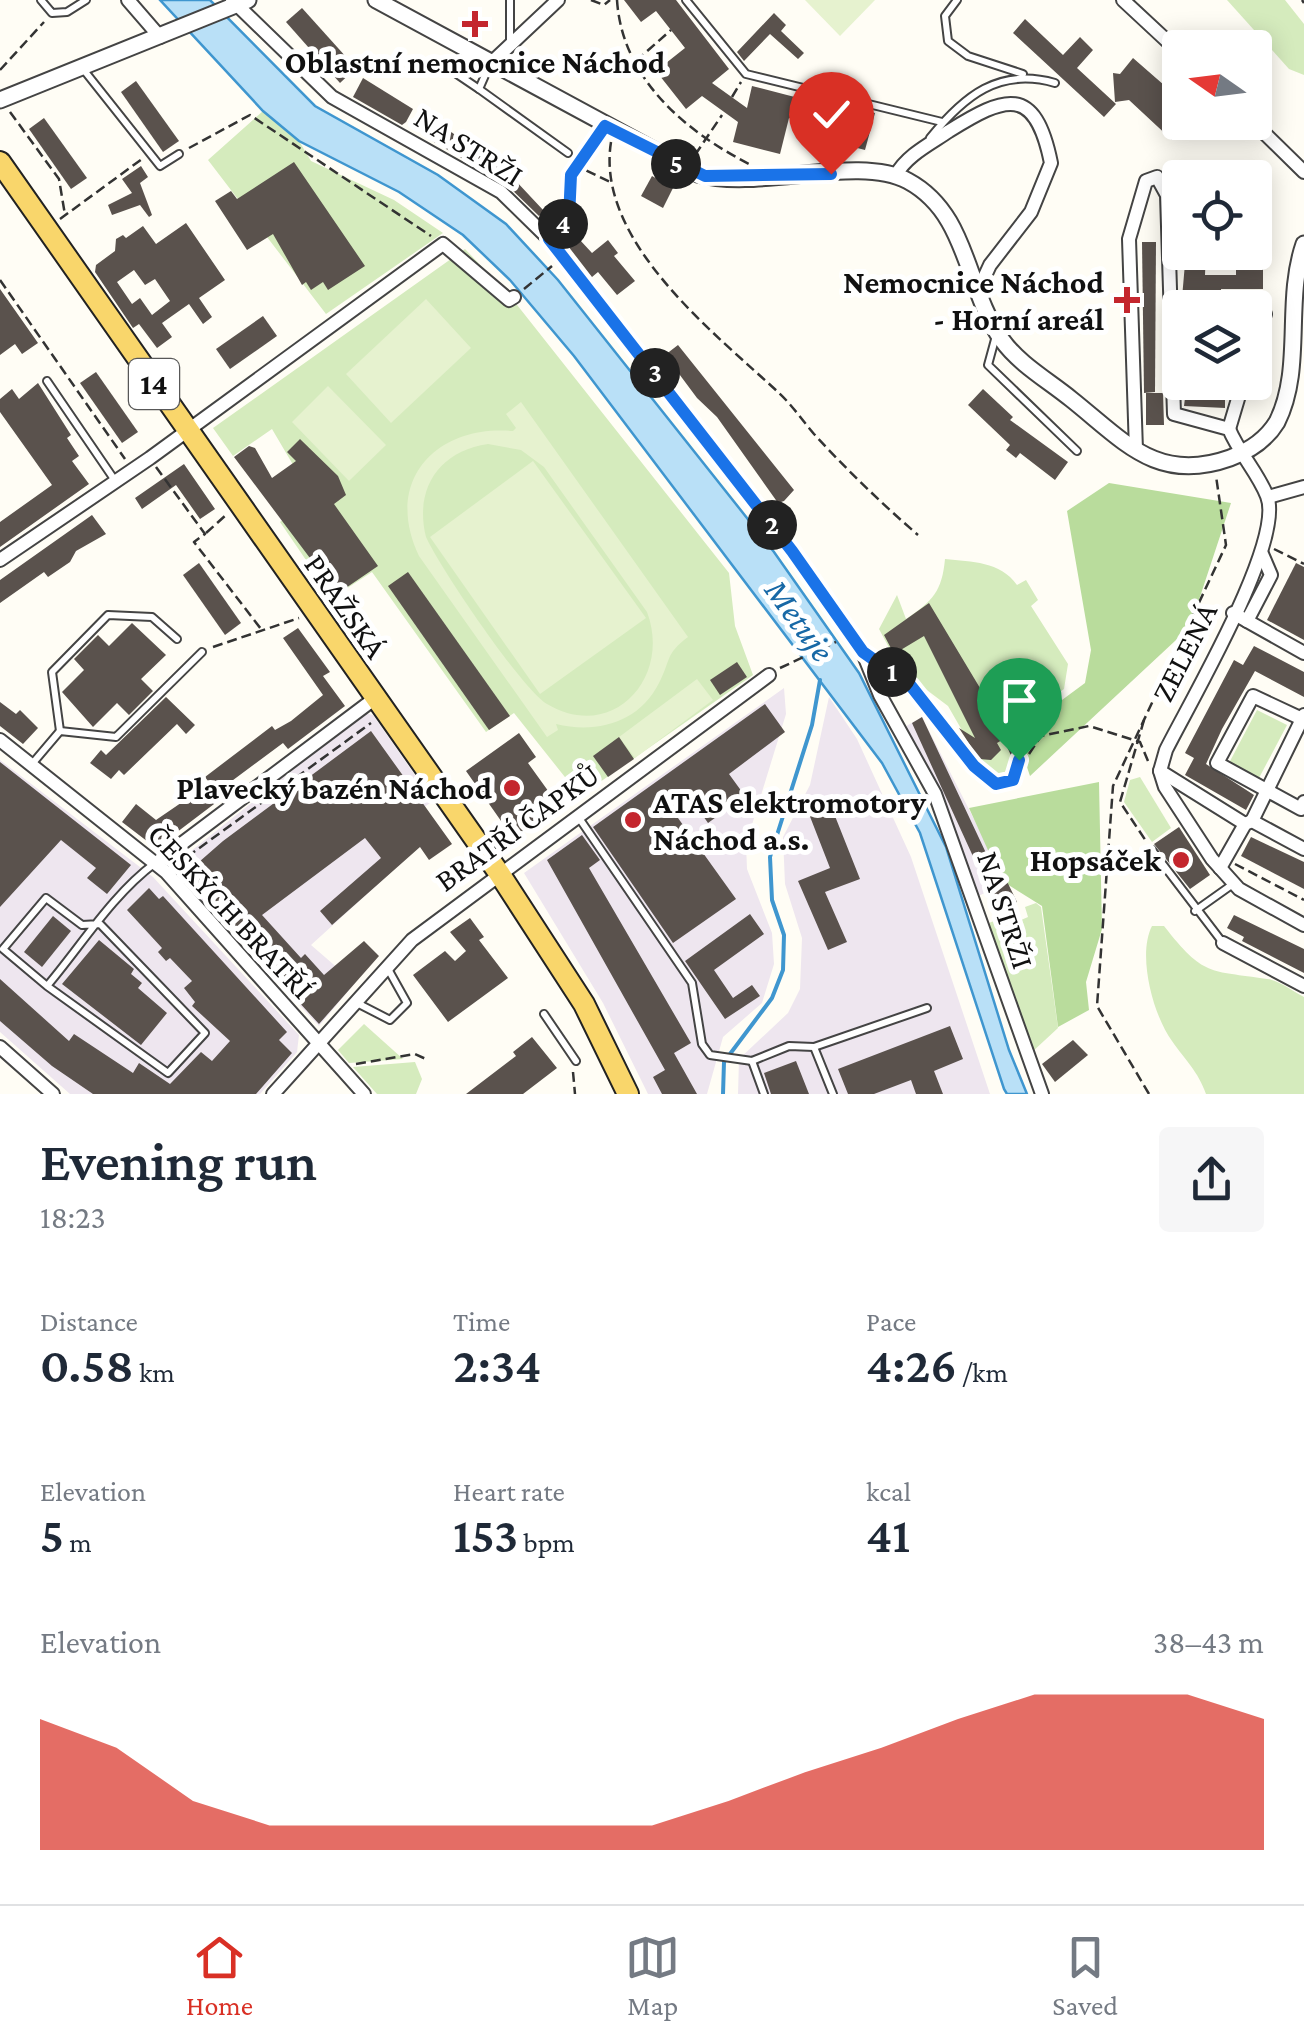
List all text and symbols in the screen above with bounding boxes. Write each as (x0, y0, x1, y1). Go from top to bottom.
marker: Oblastní nemocnice Náchod (462, 11, 488, 37)
north arrow (1162, 30, 1272, 140)
map controls (1162, 30, 1272, 400)
place label: Oblastní nemocnice Náchod (285, 44, 666, 80)
pin (789, 72, 874, 175)
icon: check (804, 87, 859, 142)
street label: NA STRŽI (408, 99, 530, 193)
pin: 5 (651, 139, 701, 189)
text: 5 (669, 148, 683, 179)
button: locate (1162, 160, 1272, 270)
pin: 4 (538, 199, 588, 249)
text: 4 (555, 208, 571, 239)
place label: Nemocnice Náchod - Horní areál (843, 264, 1104, 337)
marker: Nemocnice Náchod - Horní areál (1114, 287, 1140, 313)
button: layers (1162, 290, 1272, 400)
pin: 3 (630, 348, 680, 398)
text: 3 (648, 357, 662, 388)
road number: 14 (129, 359, 179, 409)
pin: 2 (747, 500, 797, 550)
text: 2 (765, 509, 779, 540)
street label: PRAŽSKÁ (297, 547, 395, 666)
water label: Metuje (756, 571, 842, 669)
street label: ZELENÁ (1144, 596, 1225, 708)
pin: 1 (867, 647, 917, 697)
text: 1 (887, 656, 897, 687)
pin (977, 658, 1062, 761)
icon: arrive (992, 673, 1047, 728)
street label: BRATŘÍ ČAPKŮ (428, 756, 606, 898)
place label: Plavecký bazén Náchod (176, 770, 492, 806)
marker: Plavecký bazén Náchod (501, 777, 523, 799)
place label: ATAS elektromotory Náchod a.s. (652, 784, 926, 857)
marker: ATAS elektromotory Náchod a.s. (622, 809, 644, 831)
street label: ČESKÝCH BRATŘÍ (141, 816, 321, 1006)
place label: Hopsáček (1030, 842, 1162, 878)
street label: NA STRŽI (970, 847, 1042, 973)
marker: Hopsáček (1170, 849, 1192, 871)
button: share (1159, 1127, 1264, 1232)
text: Evening run (40, 1131, 317, 1192)
text: 18:23 (40, 1199, 106, 1235)
text: Distance (40, 1306, 138, 1337)
text: Time (453, 1306, 510, 1337)
text: Pace (866, 1306, 916, 1337)
text: 0.58 (40, 1337, 134, 1393)
text: 2:34 (453, 1337, 541, 1393)
text: 4:26 (866, 1337, 957, 1393)
text: km (134, 1357, 175, 1388)
text: /km (957, 1357, 1008, 1388)
text: Elevation (40, 1476, 146, 1507)
text: Heart rate (453, 1476, 565, 1507)
text: kcal (866, 1476, 911, 1507)
text: 5 (40, 1507, 64, 1563)
text: 153 (453, 1507, 518, 1563)
text: 41 (866, 1507, 910, 1563)
text: m (64, 1527, 92, 1558)
text: bpm (518, 1527, 575, 1558)
text: Elevation (40, 1624, 161, 1660)
text: 38–43 m (1153, 1624, 1264, 1660)
tab: Home (186, 1930, 253, 2021)
tab: Map (625, 1930, 680, 2021)
tab: Saved (1052, 1930, 1118, 2021)

